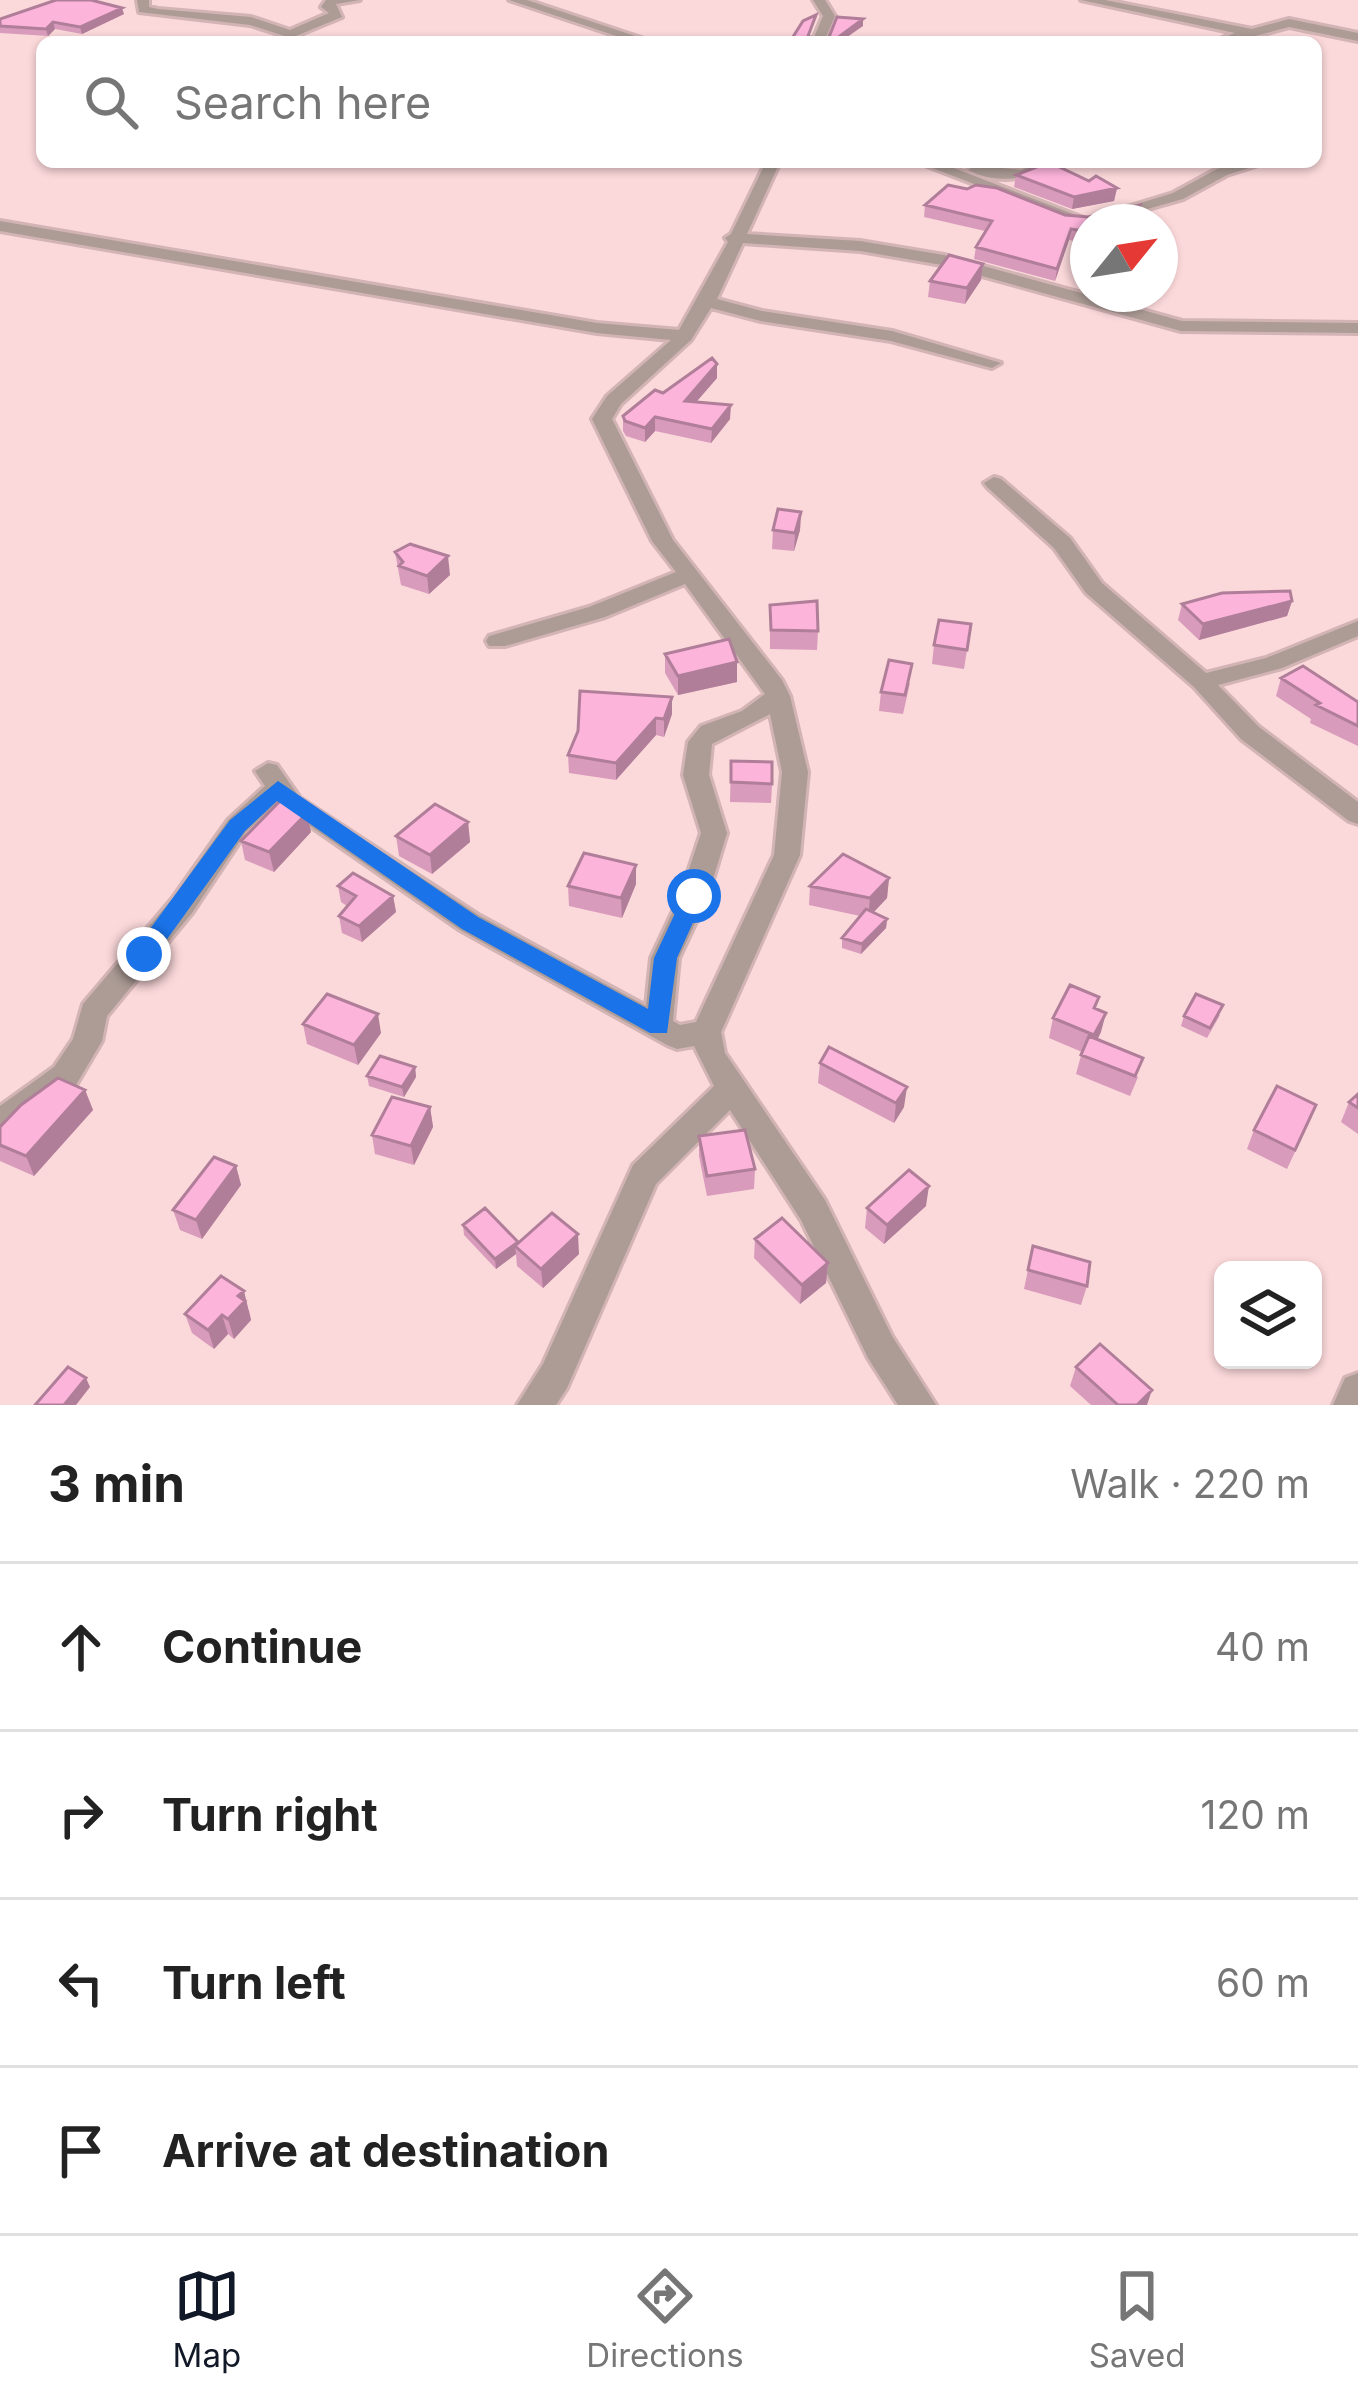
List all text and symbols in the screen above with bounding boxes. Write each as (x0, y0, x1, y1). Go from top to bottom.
search box (36, 36, 1322, 168)
icon: search (78, 69, 144, 135)
text: Search here (174, 75, 431, 130)
north arrow (1070, 204, 1178, 312)
route start (667, 869, 721, 923)
route end (117, 927, 171, 981)
map controls (1214, 1261, 1322, 1369)
button: layers (1214, 1261, 1322, 1369)
text: 3 min (48, 1453, 185, 1514)
text: Walk · 220 m (1070, 1460, 1310, 1507)
icon: ahead (48, 1614, 114, 1680)
text: Continue (162, 1619, 362, 1674)
text: 40 m (1215, 1623, 1310, 1670)
icon: right (48, 1782, 114, 1848)
text: Turn right (162, 1787, 378, 1842)
text: 120 m (1201, 1791, 1310, 1838)
icon: left (48, 1950, 114, 2016)
text: Turn left (162, 1955, 346, 2010)
text: 60 m (1216, 1959, 1310, 2006)
icon: arrive (48, 2118, 114, 2184)
text: Arrive at destination (162, 2123, 609, 2178)
tab: Map (173, 2263, 241, 2375)
tab: Directions (586, 2263, 744, 2375)
tab: Saved (1089, 2263, 1185, 2375)

